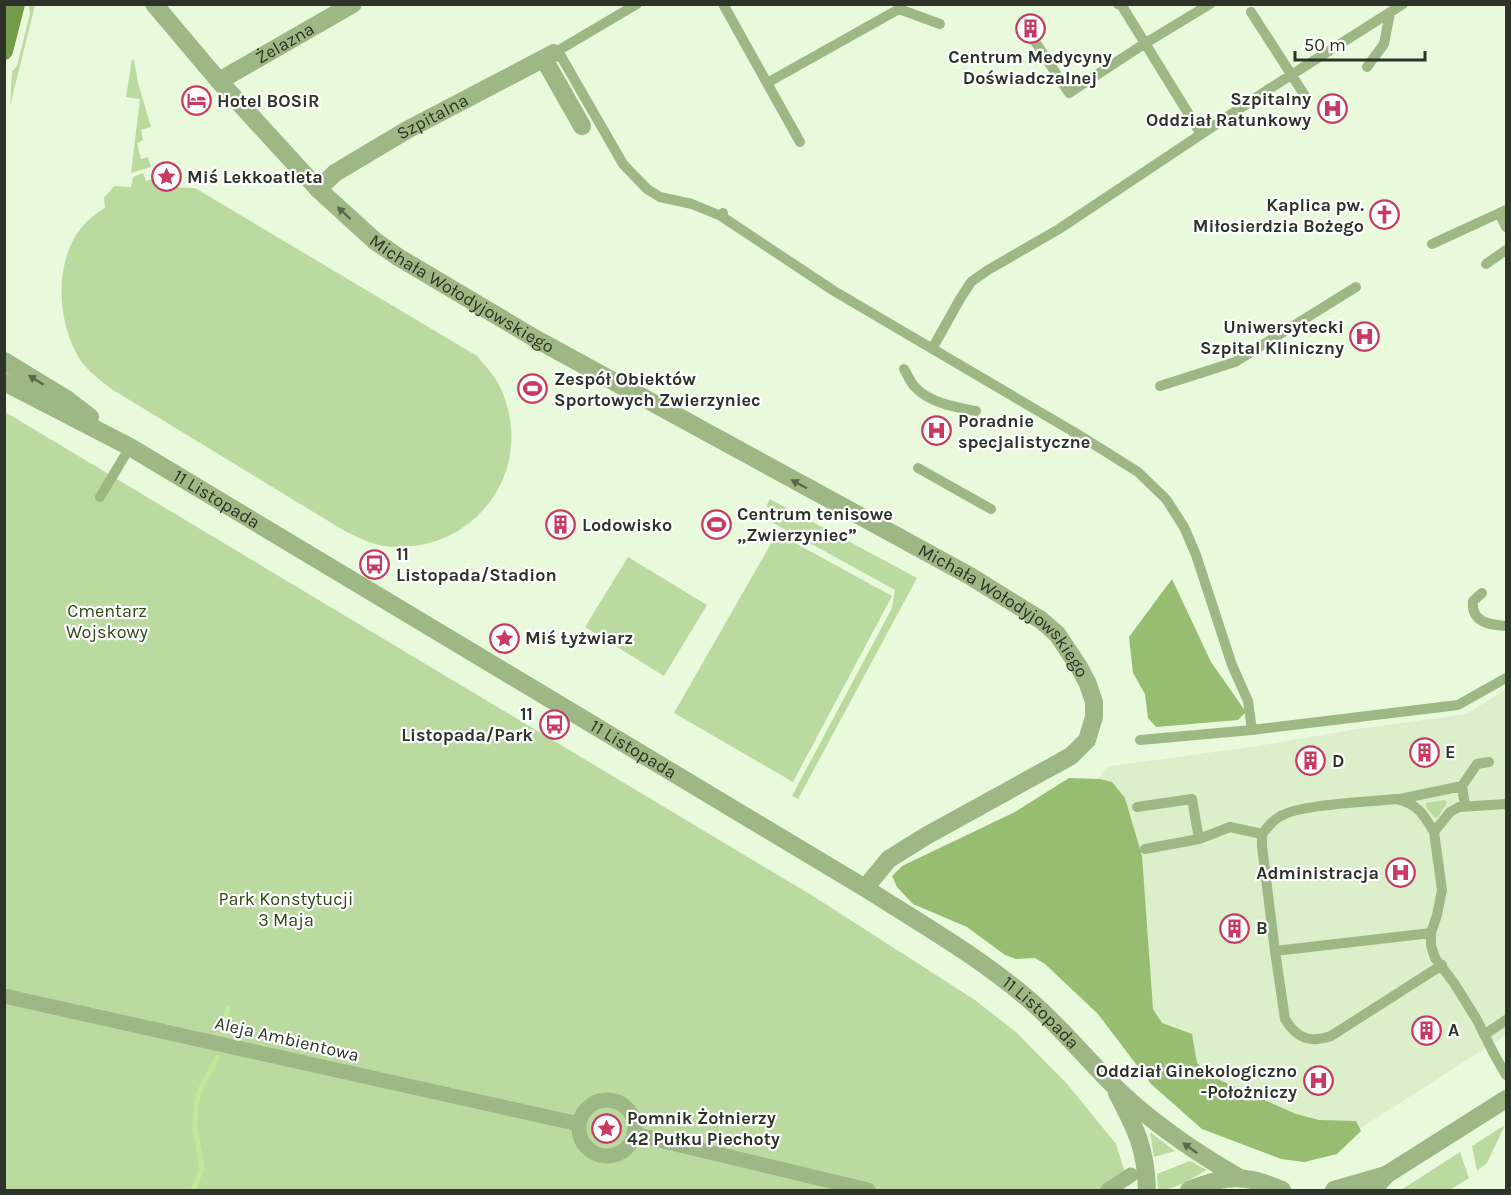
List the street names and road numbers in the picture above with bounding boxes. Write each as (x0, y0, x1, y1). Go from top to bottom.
street label: Żelazna (252, 18, 318, 69)
street label: Szpitalna (393, 89, 472, 145)
street label: Michała Wołodyjowskiego (365, 229, 558, 358)
street label: 11 Listopada (169, 465, 264, 533)
street label: Michała Wołodyjowskiego (914, 539, 1093, 681)
street label: 11 Listopada (586, 715, 681, 784)
street label: 11 Listopada (998, 971, 1084, 1054)
street label: Aleja Ambientowa (213, 1012, 361, 1066)

